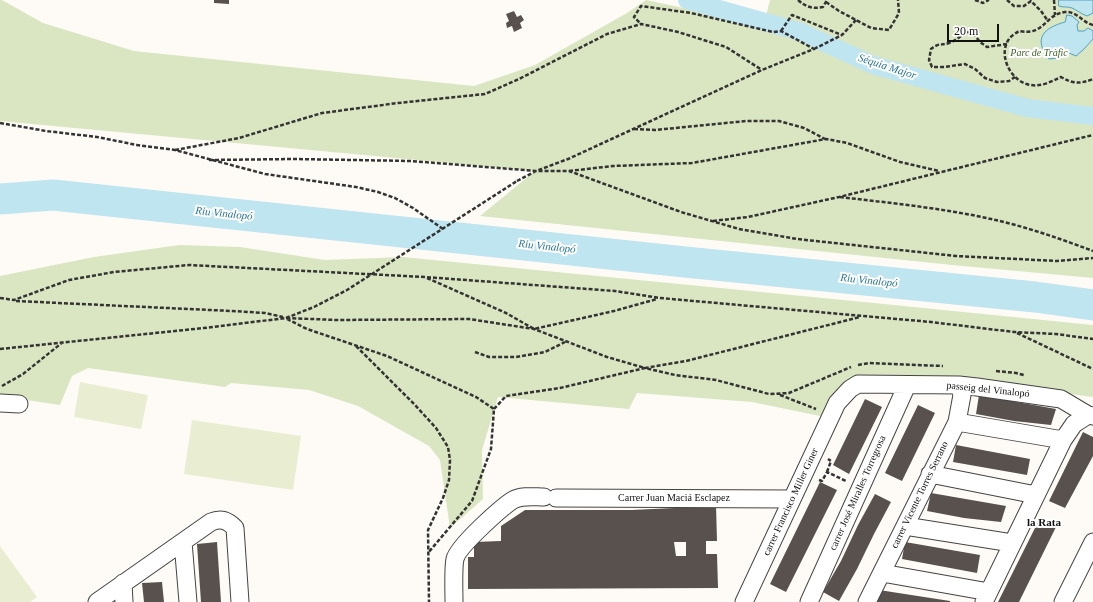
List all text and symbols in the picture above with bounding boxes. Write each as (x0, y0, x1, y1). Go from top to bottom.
scale bar (949, 16, 1001, 42)
text: 20 m (954, 24, 978, 38)
park label: Parc de Tràfic (1010, 47, 1068, 59)
water label: Séquia Major (856, 51, 918, 83)
water label: Riu Vinalopó (195, 204, 253, 224)
water label: Riu Vinalopó (518, 237, 576, 257)
water label: Riu Vinalopó (840, 271, 898, 291)
street label: passeig del Vinalopó (946, 380, 1030, 400)
street label: carrer José Miralles Torregrosa (827, 434, 889, 552)
street label: carrer Vicente Torres Serrano (889, 439, 951, 551)
street label: carrer Francisco Miller Giner (761, 446, 821, 558)
street label: Carrer Juan Maciá Esclapez (618, 492, 730, 504)
district label: la Rata (1027, 516, 1061, 530)

